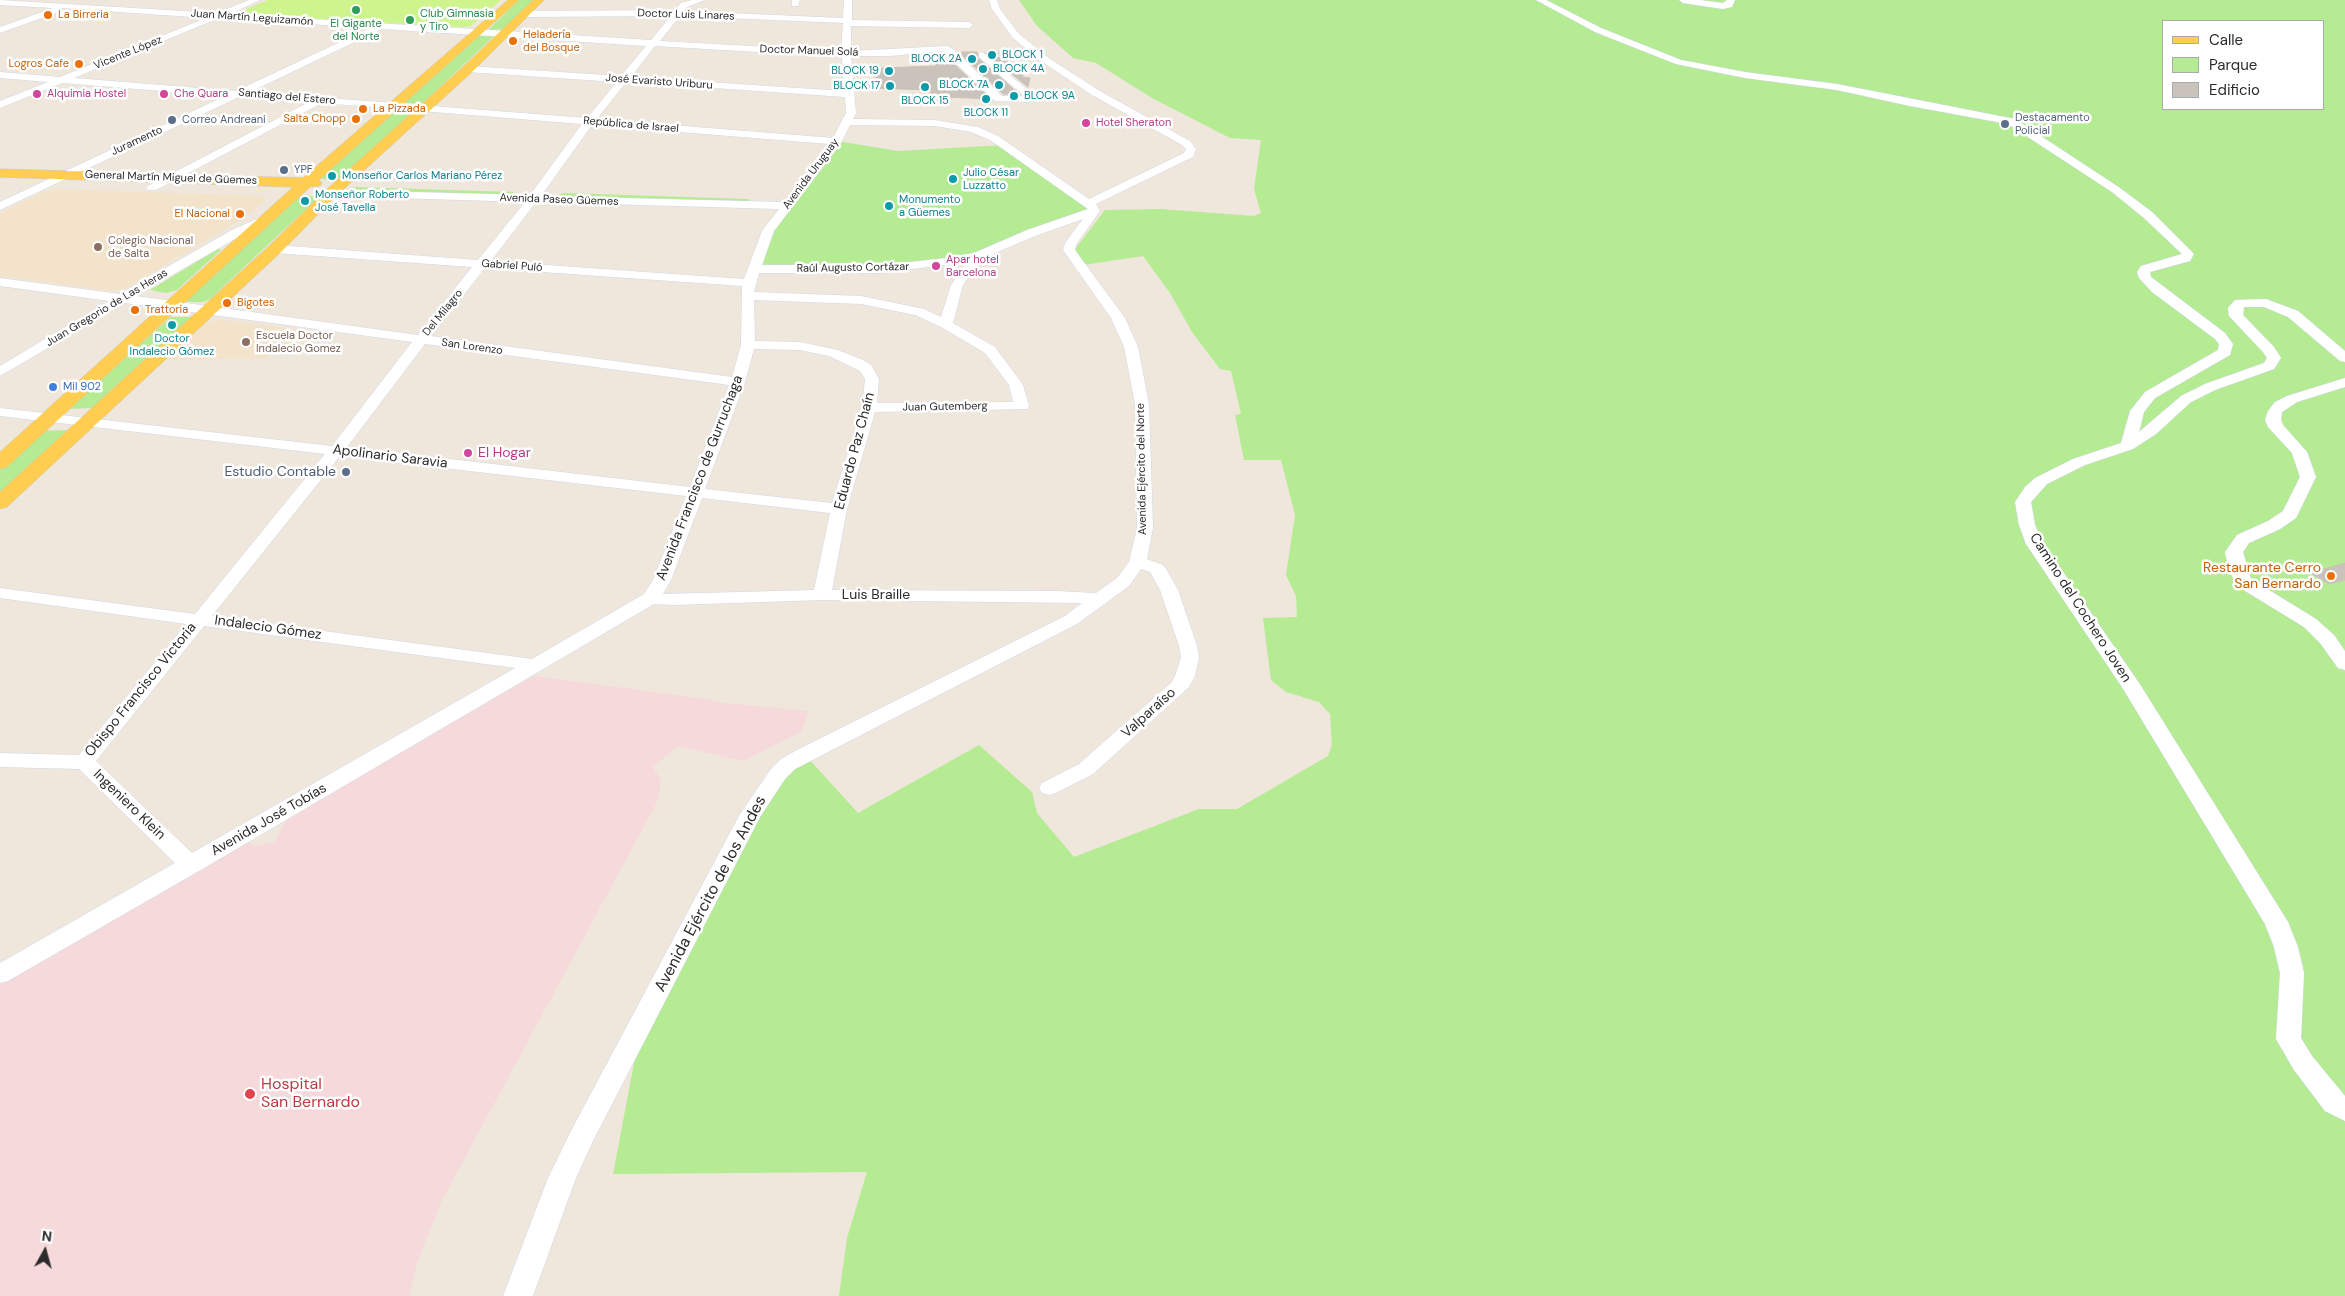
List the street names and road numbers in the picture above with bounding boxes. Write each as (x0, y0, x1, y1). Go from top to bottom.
street label: Juan Martín Leguizamón (190, 7, 314, 29)
street label: Doctor Luis Linares (637, 7, 735, 23)
street label: Vicente López (92, 33, 164, 73)
street label: Doctor Manuel Solá (759, 43, 859, 59)
street label: José Evaristo Uriburu (605, 72, 713, 92)
street label: Santiago del Estero (238, 86, 336, 108)
street label: República de Israel (583, 114, 679, 136)
street label: Juramento (109, 123, 165, 159)
street label: Avenida Uruguay (780, 136, 842, 212)
street label: General Martín Miguel de Güemes (85, 168, 257, 188)
street label: Avenida Paseo Güemes (499, 191, 619, 209)
street label: Gabriel Puló (481, 257, 543, 275)
street label: Raúl Augusto Cortázar (797, 260, 909, 276)
street label: Juan Gregorio de Las Heras (44, 266, 170, 350)
street label: Del Milagro (420, 287, 466, 339)
street label: San Lorenzo (441, 336, 503, 358)
street label: Avenida Francisco de Gurruchaga (653, 373, 747, 583)
street label: Eduardo Paz Chaín (831, 391, 879, 511)
street label: Juan Gutemberg (902, 400, 988, 414)
street label: Avenida Ejército del Norte (1134, 403, 1150, 535)
street label: Apolinario Saravia (332, 442, 448, 472)
street label: Camino del Cochero Joven (2025, 530, 2135, 686)
street label: Luis Braille (842, 587, 910, 603)
street label: Indalecio Gómez (213, 612, 323, 644)
street label: Obispo Francisco Victoria (82, 620, 200, 760)
street label: Valparaíso (1119, 684, 1179, 742)
street label: Ingeniero Klein (89, 766, 169, 844)
street label: Avenida José Tobías (208, 780, 330, 860)
street label: Avenida Ejército de los Andes (651, 793, 771, 995)

